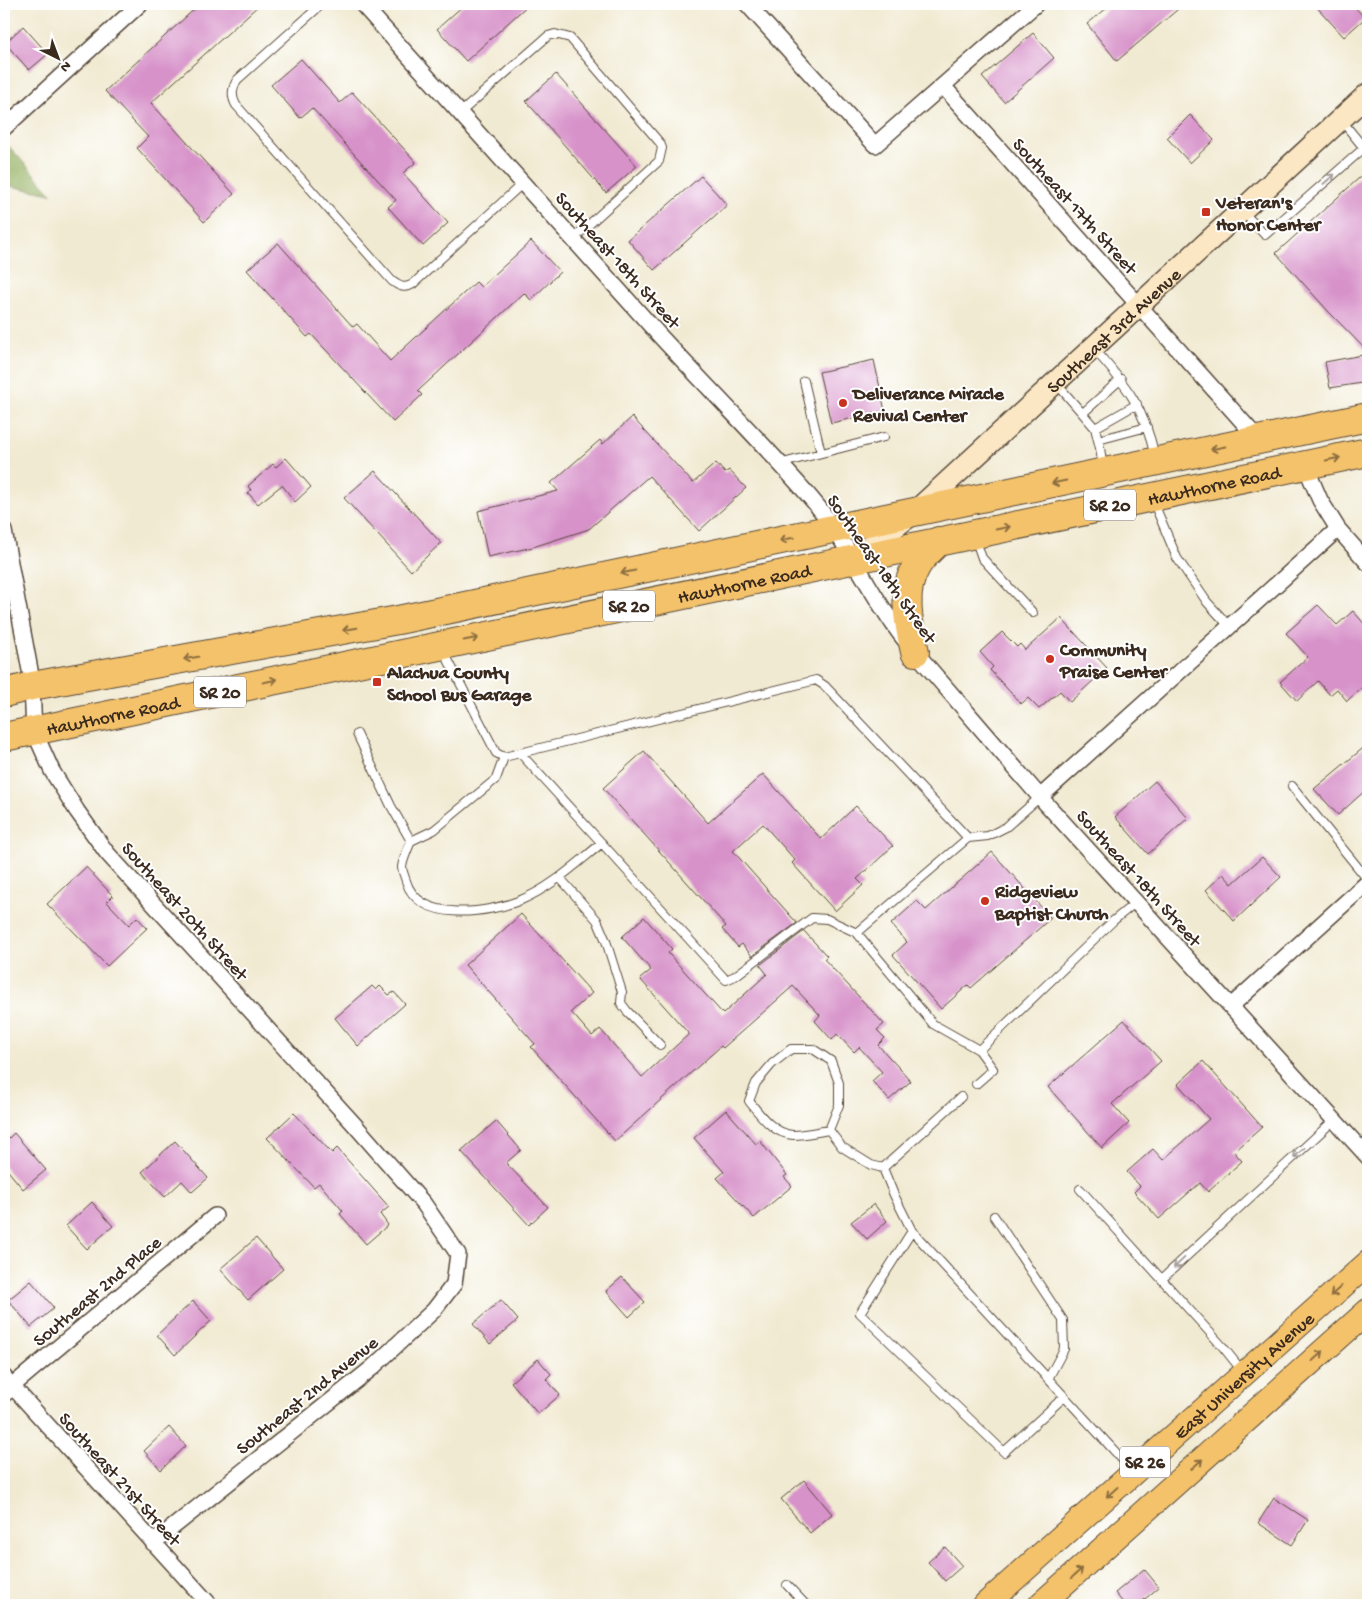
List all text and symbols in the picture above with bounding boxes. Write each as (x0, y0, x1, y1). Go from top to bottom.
north arrow (32, 32, 82, 82)
text: N (56, 56, 74, 75)
street label: Southeast 17th Street (1006, 134, 1142, 282)
one-way arrow (1322, 174, 1335, 185)
street label: Southeast 18th Street (549, 188, 685, 336)
place label: Veteran's Honor Center (1215, 193, 1323, 238)
marker: Veteran's Honor Center (1200, 206, 1212, 218)
street label: Southeast 3rd Avenue (1043, 264, 1187, 400)
place label: Deliverance Miracle Revival Center (851, 384, 1005, 429)
marker: Deliverance Miracle Revival Center (837, 397, 849, 409)
one-way arrow (1210, 444, 1226, 453)
one-way arrow (1325, 453, 1341, 463)
street label: Hawthorne Road (1146, 462, 1285, 513)
one-way arrow (1051, 477, 1067, 487)
road number: SR 20 (1084, 490, 1136, 520)
street label: Southeast 18th Street (820, 491, 941, 651)
one-way arrow (995, 522, 1011, 532)
one-way arrow (779, 535, 795, 544)
street label: Hawthorne Road (676, 560, 815, 611)
one-way arrow (620, 568, 636, 577)
road number: SR 20 (603, 590, 655, 622)
one-way arrow (343, 624, 359, 634)
one-way arrow (462, 634, 478, 643)
place label: Community Praise Center (1059, 640, 1169, 685)
one-way arrow (183, 653, 199, 663)
marker: Community Praise Center (1044, 653, 1056, 665)
place label: Alachua County School Bus Garage (386, 663, 533, 708)
road number: SR 20 (194, 676, 246, 708)
one-way arrow (262, 676, 278, 686)
marker: Alachua County School Bus Garage (371, 676, 383, 688)
street label: Hawthorne Road (45, 692, 184, 743)
street label: Southeast 18th Street (1070, 806, 1206, 954)
street label: Southeast 20th Street (115, 838, 253, 988)
place label: Ridgeview Baptist Church (994, 882, 1109, 927)
marker: Ridgeview Baptist Church (979, 895, 991, 907)
one-way arrow (1292, 1147, 1305, 1159)
street label: Southeast 2nd Place (29, 1232, 167, 1353)
one-way arrow (1173, 1257, 1186, 1269)
one-way arrow (1330, 1285, 1343, 1297)
street label: East University Avenue (1170, 1308, 1321, 1446)
street label: Southeast 2nd Avenue (232, 1332, 384, 1461)
one-way arrow (1311, 1351, 1324, 1362)
street label: Southeast 21st Street (52, 1409, 186, 1554)
road number: SR 26 (1120, 1446, 1170, 1478)
one-way arrow (1190, 1459, 1203, 1470)
one-way arrow (1105, 1486, 1118, 1498)
one-way arrow (1070, 1567, 1083, 1578)

